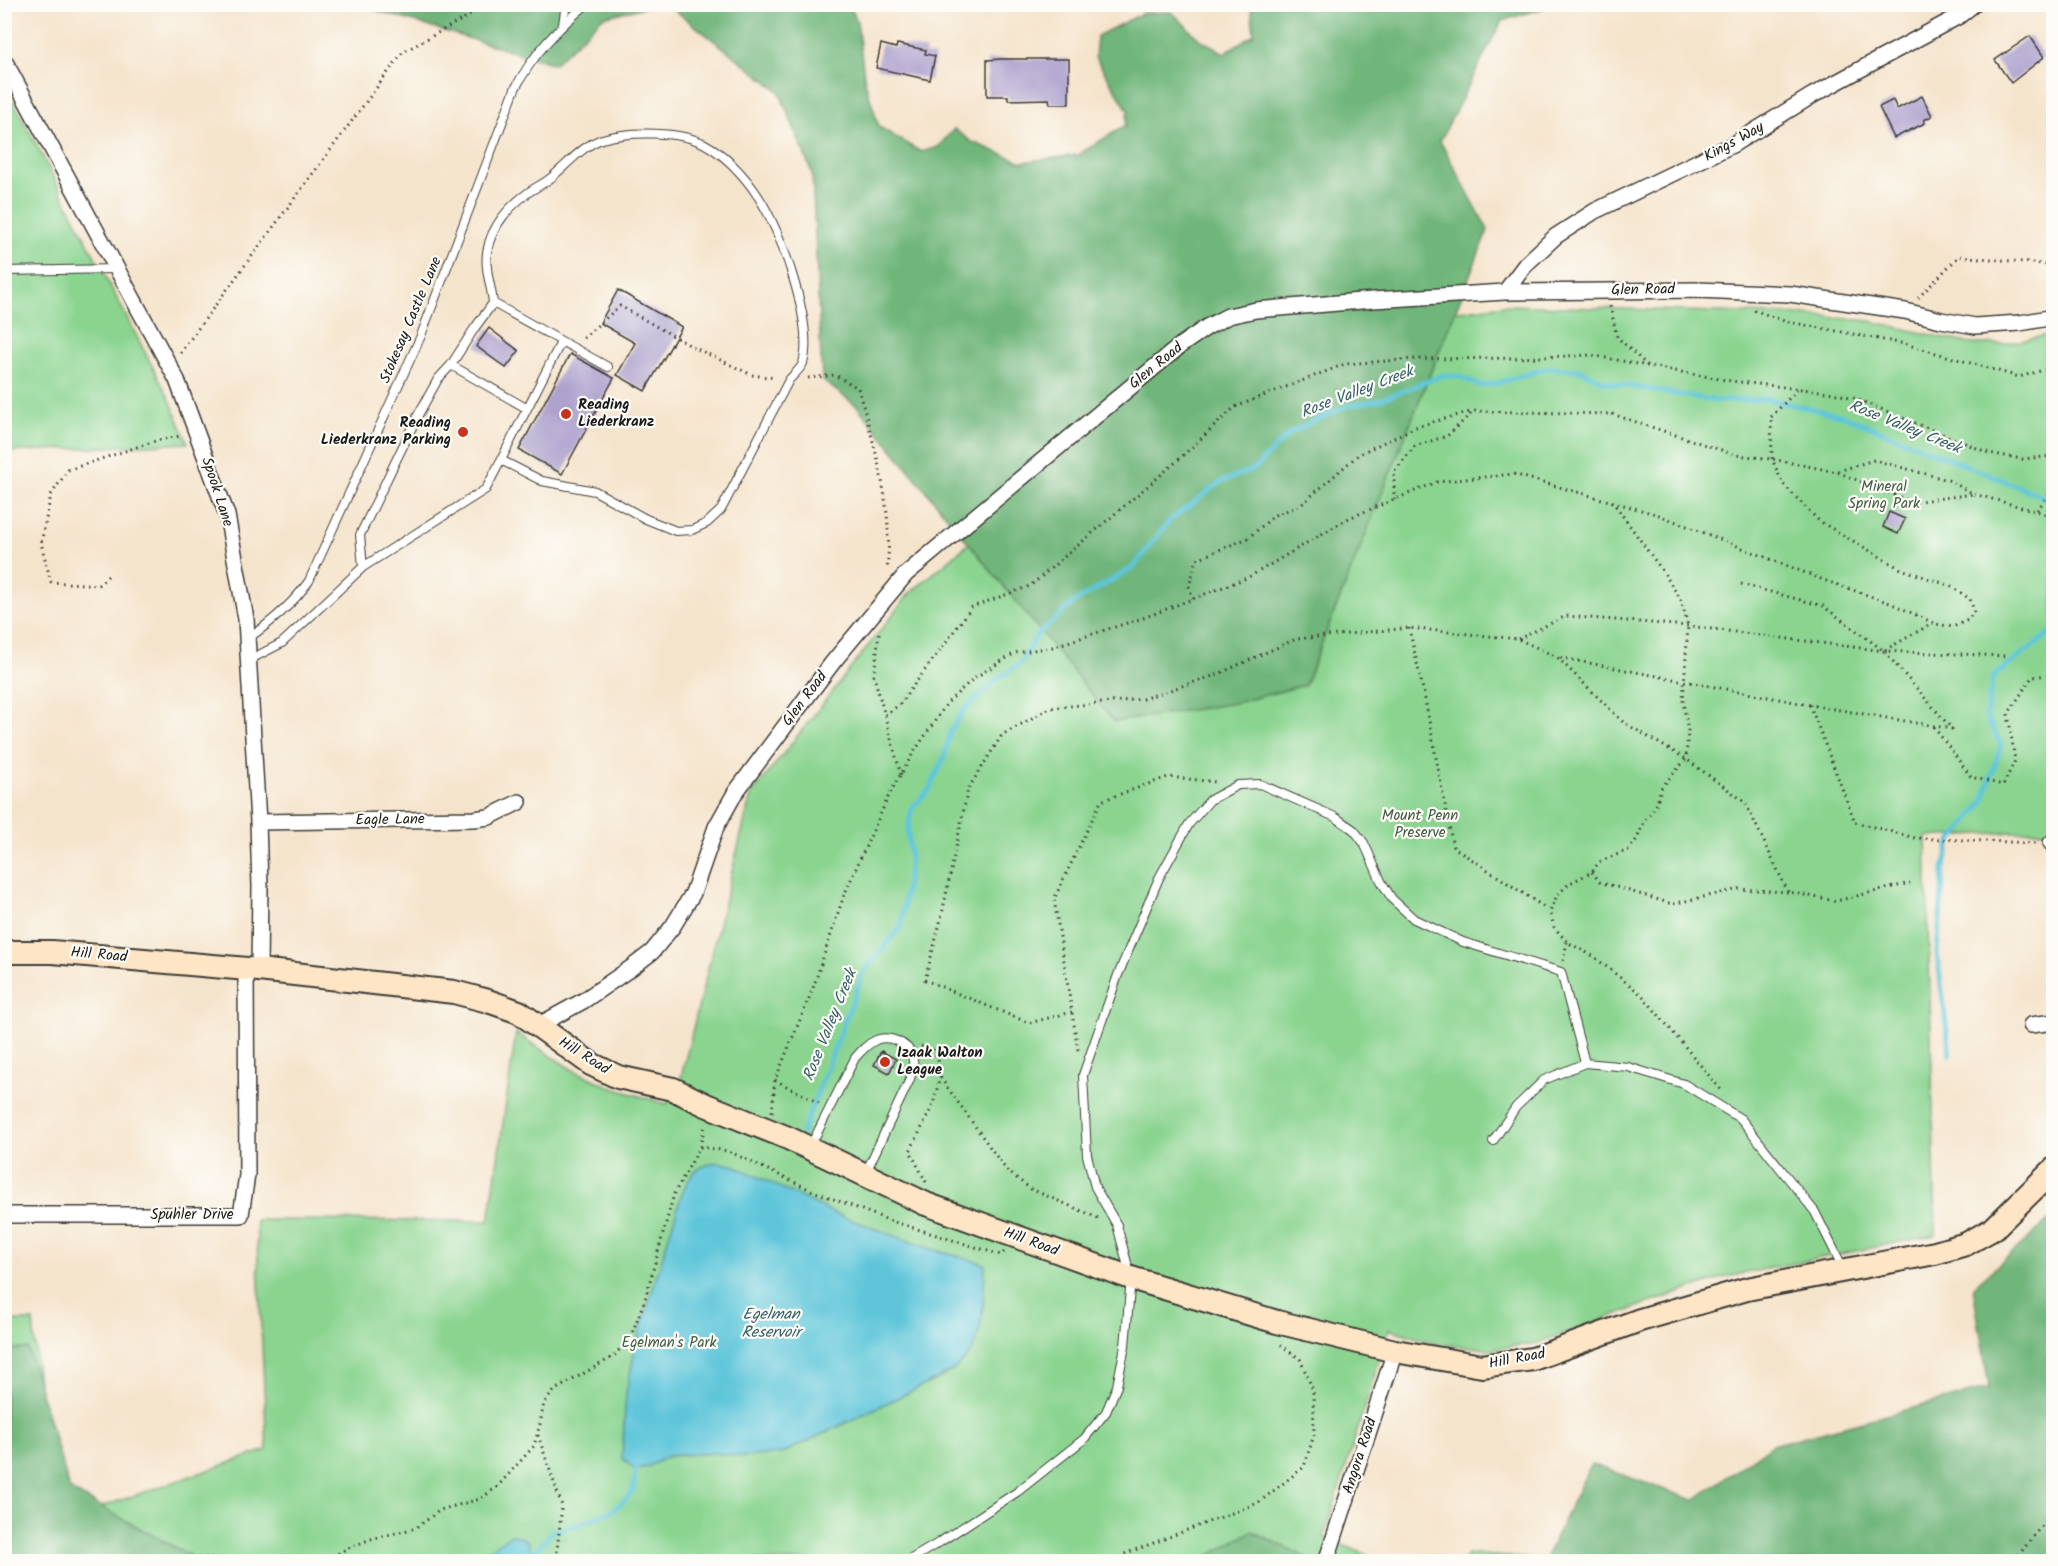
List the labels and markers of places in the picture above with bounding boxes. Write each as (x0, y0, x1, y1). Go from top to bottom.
place label: Reading Liederkranz (578, 393, 654, 434)
marker: Reading Liederkranz (559, 407, 573, 421)
place label: Reading Liederkranz Parking (321, 411, 451, 452)
marker: Reading Liederkranz Parking (456, 425, 470, 439)
place label: Izaak Walton League (897, 1041, 983, 1082)
marker: Izaak Walton League (878, 1055, 892, 1069)

